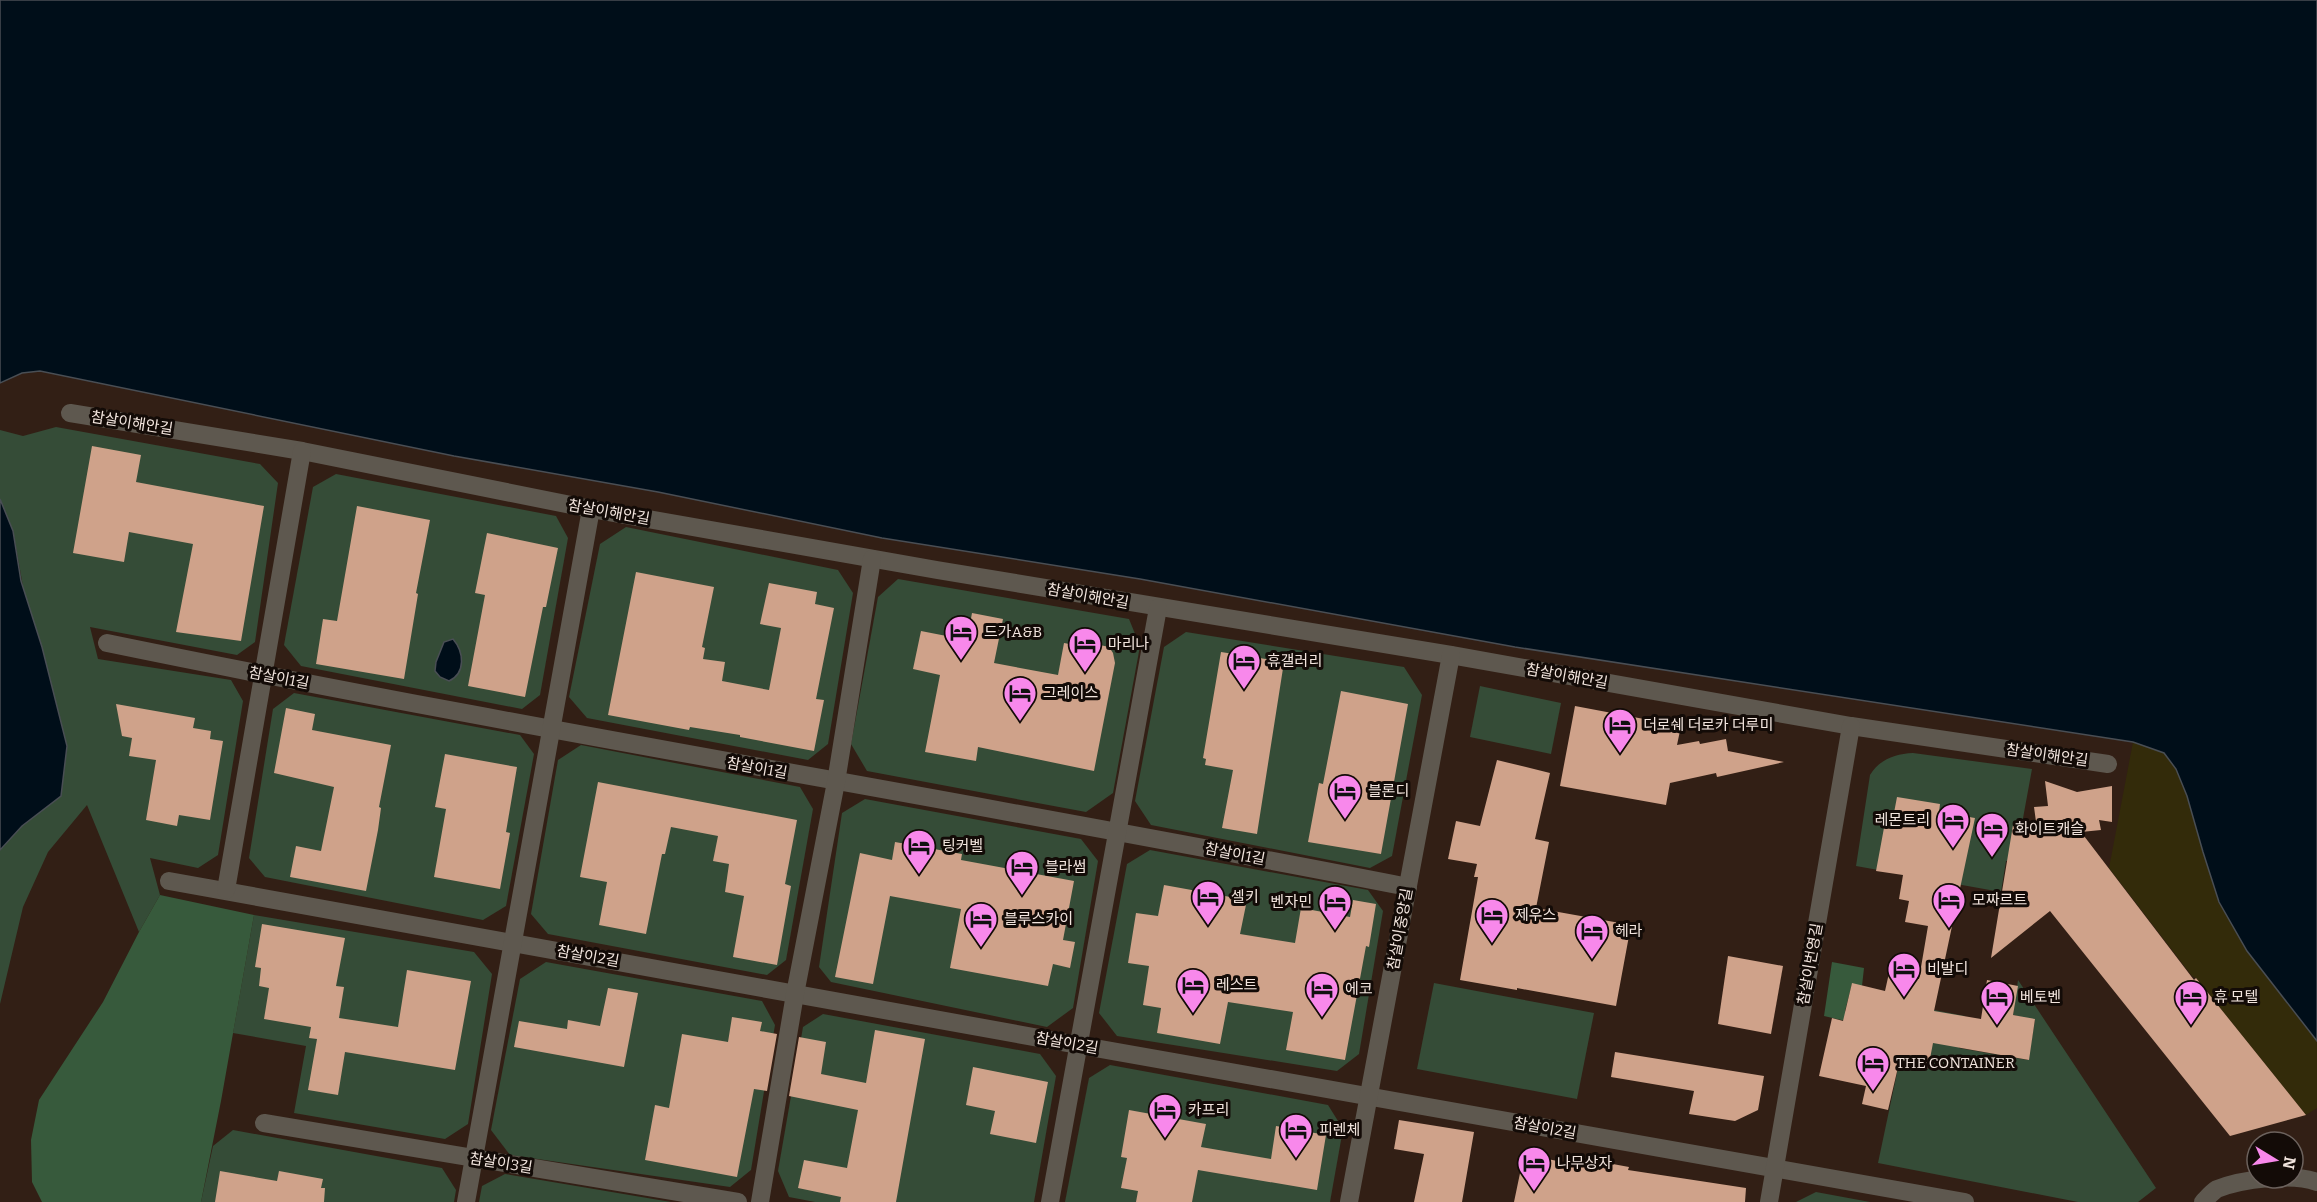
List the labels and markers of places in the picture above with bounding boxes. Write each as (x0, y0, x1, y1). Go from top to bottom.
hotel icon: 드가A&B (943, 614, 979, 661)
place label: 드가A&B (984, 623, 1042, 641)
hotel icon: 마리나 (1067, 626, 1103, 673)
place label: 마리나 (1108, 635, 1150, 653)
hotel icon: 휴갤러리 (1226, 643, 1262, 690)
place label: 휴갤러리 (1267, 652, 1322, 670)
hotel icon: 그레이스 (1002, 675, 1038, 722)
place label: 그레이스 (1043, 684, 1098, 702)
hotel icon: 더로쉐 더로카 더루미 (1602, 707, 1638, 754)
place label: 더로쉐 더로카 더루미 (1643, 716, 1773, 734)
hotel icon: 블론디 (1327, 773, 1363, 820)
place label: 블론디 (1368, 782, 1409, 800)
hotel icon: 레몬트리 (1935, 802, 1971, 849)
place label: 레몬트리 (1875, 811, 1930, 829)
hotel icon: 화이트캐슬 (1974, 811, 2010, 858)
place label: 화이트캐슬 (2015, 820, 2084, 838)
hotel icon: 팅커벨 (901, 828, 937, 875)
place label: 팅커벨 (942, 837, 983, 855)
hotel icon: 블라썸 (1004, 849, 1040, 896)
place label: 블라썸 (1045, 858, 1086, 876)
hotel icon: 셀키 (1190, 879, 1226, 926)
hotel icon: 모짜르트 (1931, 882, 1967, 929)
hotel icon: 벤자민 (1317, 884, 1353, 931)
place label: 셀키 (1231, 888, 1259, 906)
place label: 모짜르트 (1972, 891, 2027, 909)
place label: 벤자민 (1271, 893, 1312, 911)
hotel icon: 제우스 (1474, 897, 1510, 944)
hotel icon: 블루스카이 (963, 901, 999, 948)
place label: 제우스 (1515, 906, 1557, 924)
place label: 블루스카이 (1004, 910, 1073, 928)
hotel icon: 헤라 (1574, 913, 1610, 960)
place label: 헤라 (1615, 922, 1643, 940)
hotel icon: 비발디 (1886, 951, 1922, 998)
place label: 비발디 (1927, 960, 1968, 978)
hotel icon: 레스트 (1175, 967, 1211, 1014)
hotel icon: 에코 (1304, 971, 1340, 1018)
place label: 레스트 (1216, 976, 1258, 994)
hotel icon: 베토벤 (1979, 979, 2015, 1026)
hotel icon: 휴 모텔 (2173, 979, 2209, 1026)
place label: 에코 (1345, 980, 1373, 998)
place label: 베토벤 (2020, 988, 2061, 1006)
place label: 휴 모텔 (2214, 988, 2258, 1006)
hotel icon: THE CONTAINER (1855, 1045, 1891, 1092)
place label: THE CONTAINER (1896, 1054, 2015, 1072)
hotel icon: 카프리 (1147, 1092, 1183, 1139)
place label: 카프리 (1188, 1101, 1229, 1119)
hotel icon: 피렌체 (1278, 1112, 1314, 1159)
place label: 피렌체 (1319, 1121, 1360, 1139)
hotel icon: 나무상자 (1516, 1145, 1552, 1192)
place label: 나무상자 (1557, 1154, 1612, 1172)

